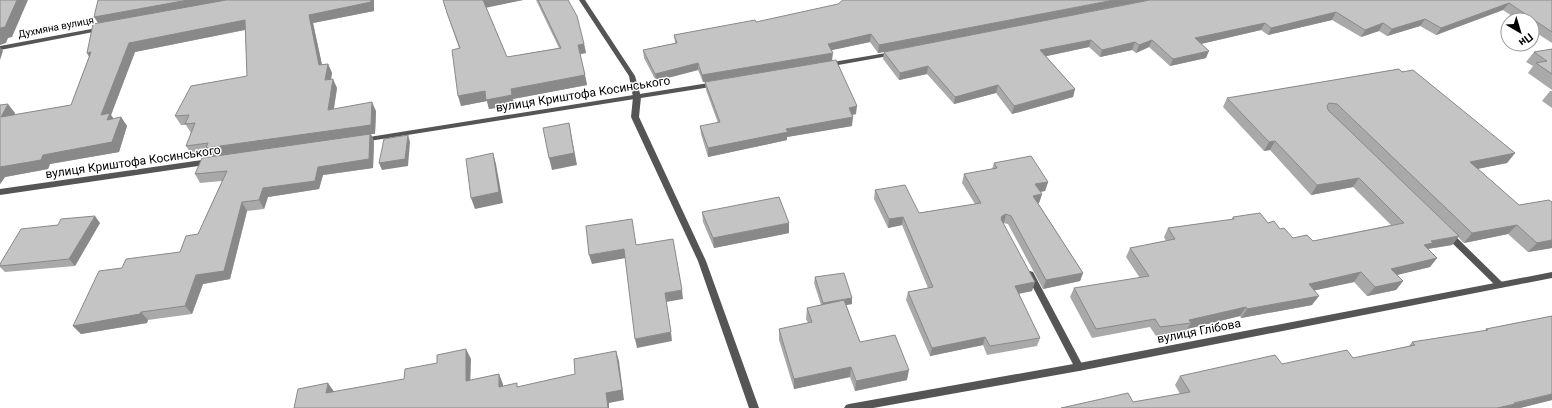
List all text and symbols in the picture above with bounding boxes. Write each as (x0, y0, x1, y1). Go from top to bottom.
north arrow (1500, 12, 1540, 52)
street label: Духмяна вулиця (17, 14, 95, 40)
text: Пн (1516, 30, 1535, 49)
street label: вулиця Криштофа Косинського (495, 73, 671, 115)
street label: вулиця Криштофа Косинського (45, 143, 222, 181)
street label: вулиця Глібова (1156, 316, 1242, 346)

